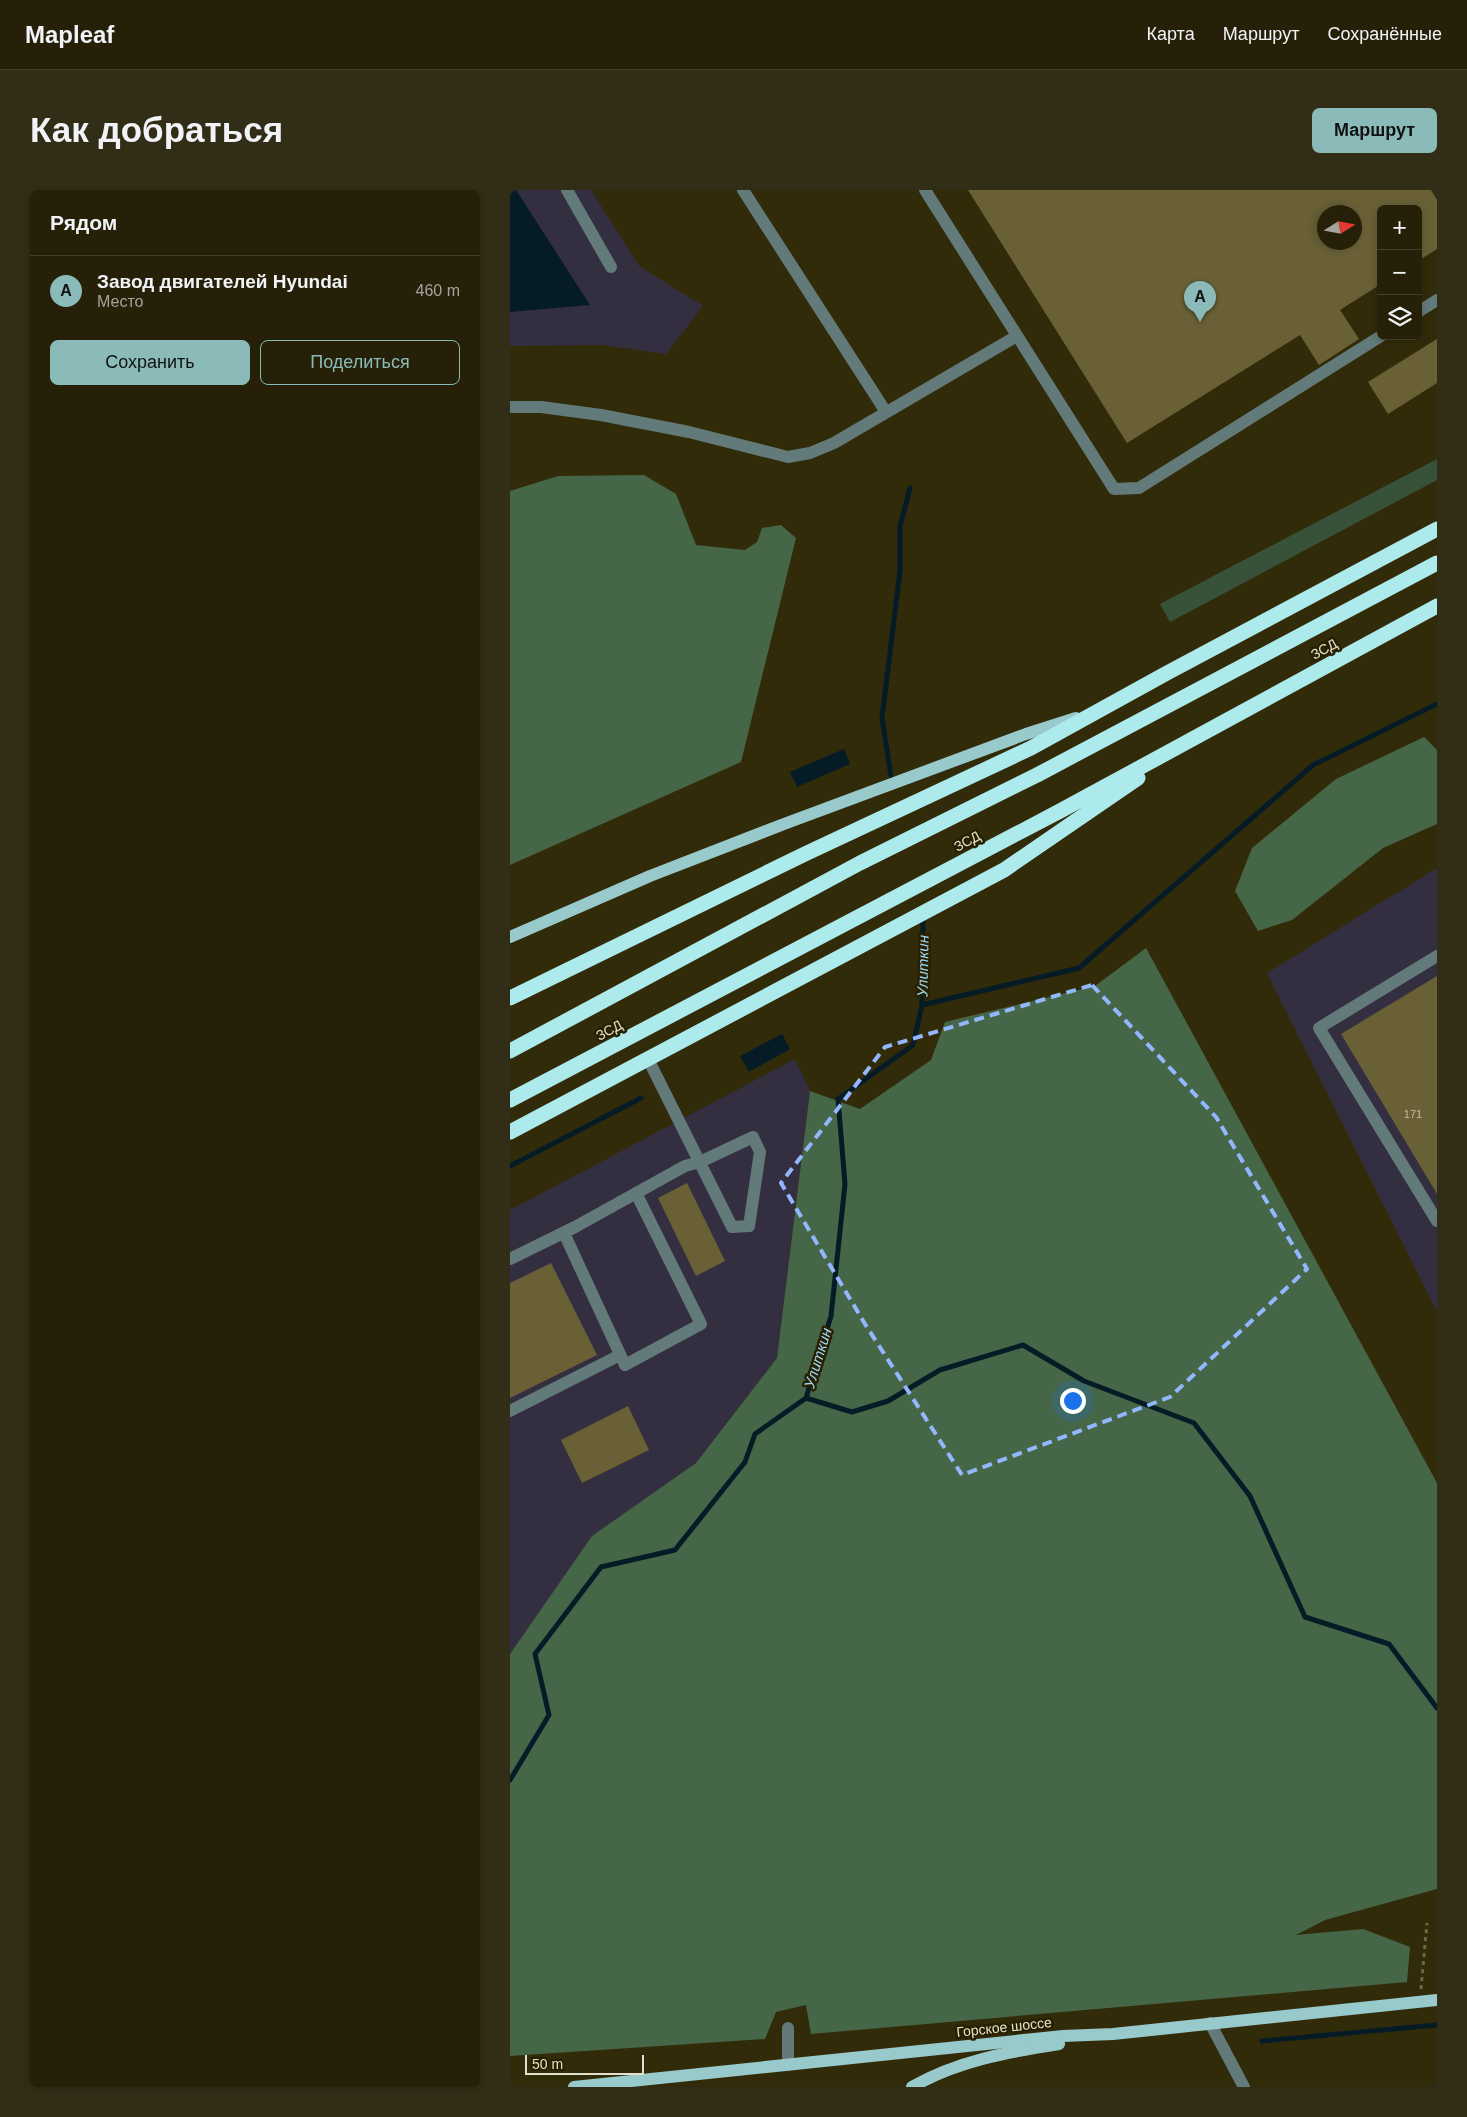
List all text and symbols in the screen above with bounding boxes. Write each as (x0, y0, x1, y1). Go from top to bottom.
text: Mapleaf (25, 21, 114, 48)
text: Карта (1147, 24, 1195, 44)
text: Маршрут (1223, 24, 1299, 44)
text: Сохранённые (1327, 24, 1442, 44)
button: Маршрут (1312, 108, 1437, 153)
text: Как добраться (30, 110, 283, 149)
north arrow (1317, 205, 1362, 250)
map controls (1377, 205, 1422, 340)
button: + (1377, 205, 1422, 250)
text: Рядом (50, 211, 117, 234)
button: − (1377, 250, 1422, 295)
text: Завод двигателей Hyundai (97, 271, 348, 292)
pin: A (1184, 281, 1216, 322)
text: A (60, 282, 72, 299)
text: 460 m (416, 282, 460, 299)
text: Место (97, 293, 143, 310)
button: layers (1377, 295, 1422, 340)
button: Сохранить (50, 340, 250, 385)
button: Поделиться (260, 340, 460, 385)
street label: ЗСД (1308, 635, 1340, 663)
street label: ЗСД (951, 827, 983, 855)
water label: Улиткин (913, 935, 932, 998)
street label: ЗСД (593, 1016, 625, 1044)
house number: 171 (1404, 1108, 1422, 1120)
water label: Улиткин (800, 1326, 835, 1391)
your location (1060, 1388, 1086, 1414)
street label: Горское шоссе (956, 2014, 1053, 2040)
scale bar (525, 2052, 644, 2075)
text: 50 m (532, 2056, 563, 2072)

